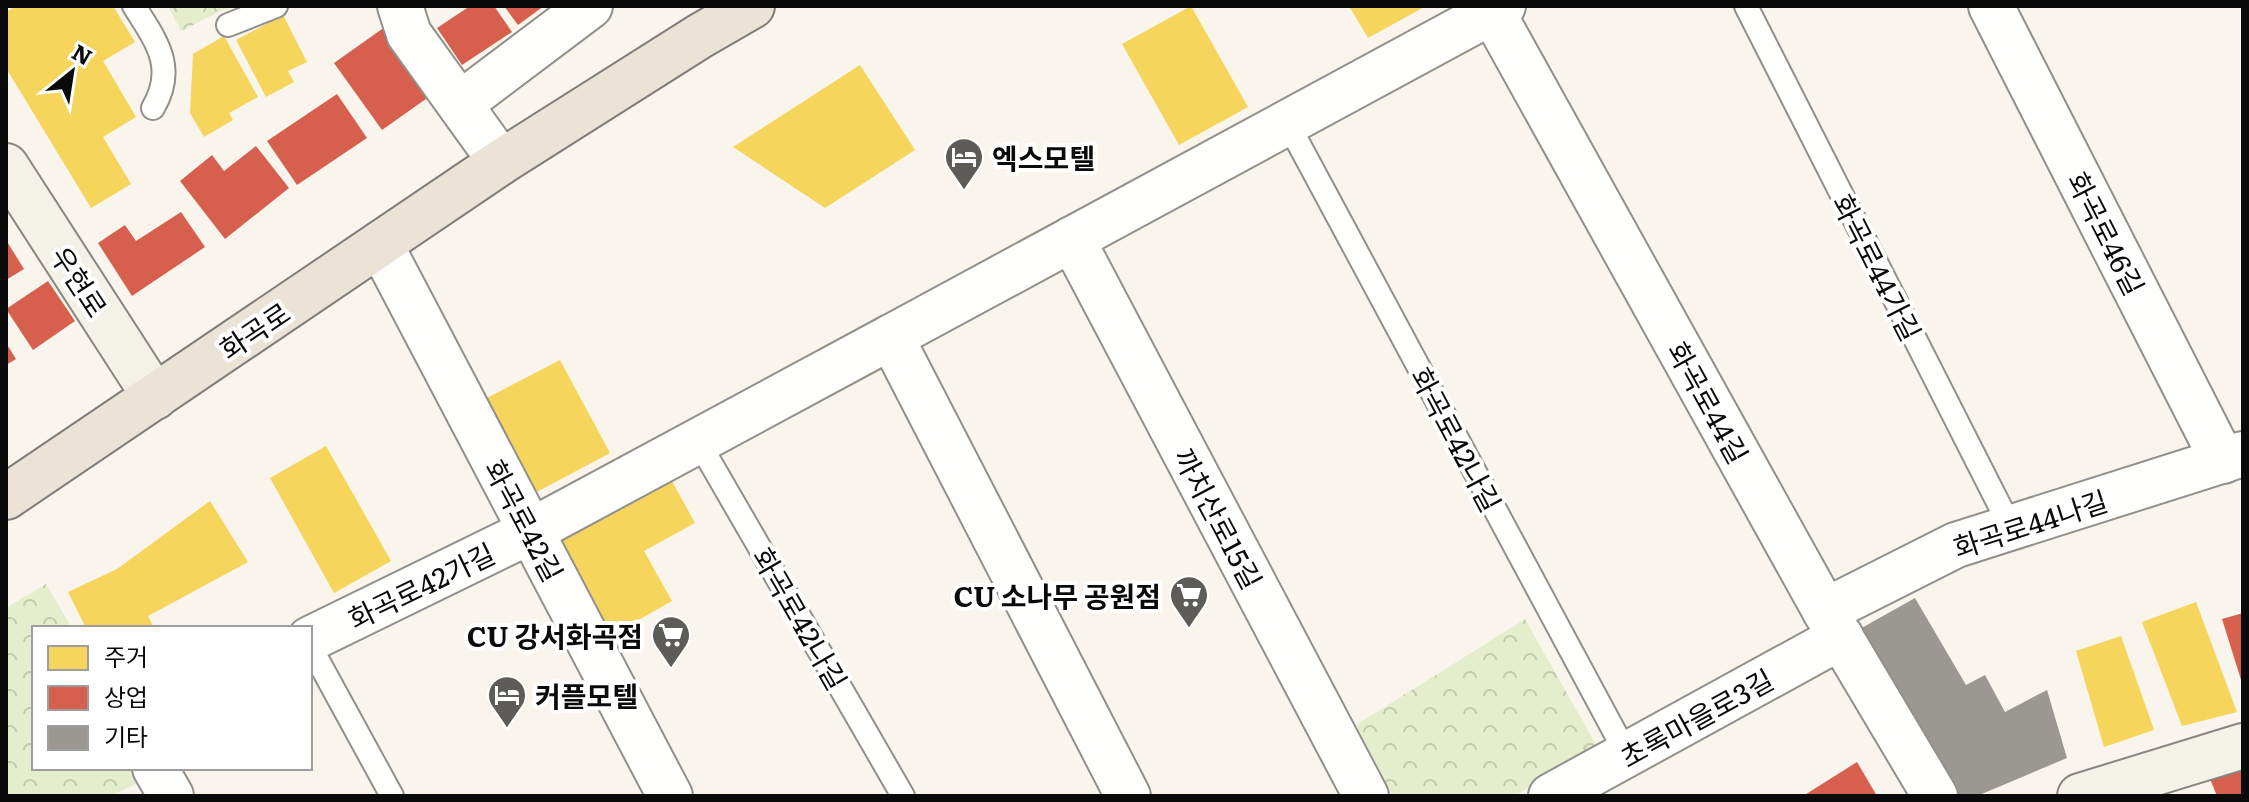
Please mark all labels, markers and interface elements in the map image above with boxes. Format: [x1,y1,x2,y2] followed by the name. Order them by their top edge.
[32,32,112,112] north arrow
[67,34,99,72] text: N
[943,136,985,191] hotel icon: 엑스모텔
[992,136,1095,178] place label: 엑스모텔
[2058,164,2156,302] street label: 화곡로46길
[1823,186,1933,348] street label: 화곡로44가길
[41,237,119,325] street label: 우현로
[210,291,298,369] street label: 화곡로
[1658,333,1760,471] street label: 화곡로44길
[1401,359,1513,519] street label: 화곡로42나길
[1164,440,1274,596] street label: 까치산로15길
[475,452,575,588] street label: 화곡로42길
[1948,478,2112,568] street label: 화곡로44나길
[341,531,501,639] street label: 화곡로42가길
[743,539,859,697] street label: 화곡로42나길
[953,574,1161,616] place label: CU 소나무 공원점
[1168,574,1210,629] supermarket icon: CU 소나무 공원점
[467,614,643,656] place label: CU 강서화곡점
[650,614,692,669] supermarket icon: CU 강서화곡점
[32,626,312,770] legend
[104,638,148,673] text: 주거
[1612,657,1780,777] street label: 초록마을로3길
[486,674,528,729] hotel icon: 커플모텔
[535,674,638,716] place label: 커플모텔
[104,678,148,713] text: 상업
[104,718,148,753] text: 기타

